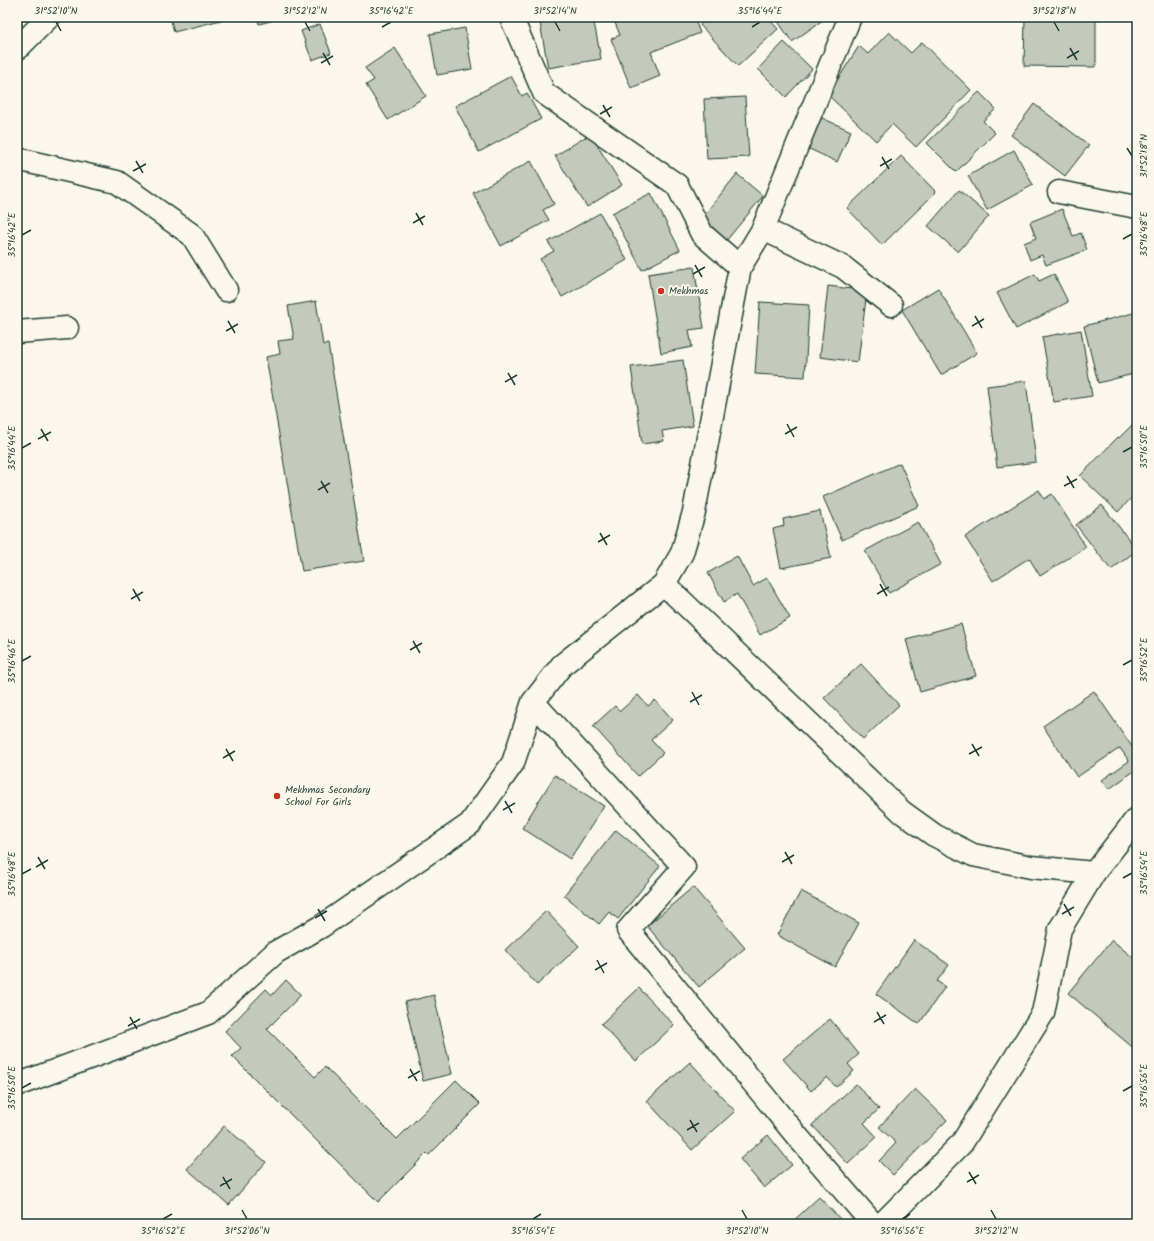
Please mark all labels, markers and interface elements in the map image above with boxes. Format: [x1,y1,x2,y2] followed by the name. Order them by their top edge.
[34,3,78,19] text: 31°52'10"N
[283,3,327,19] text: 31°52'12"N
[368,3,415,19] text: 35°16'42"E
[533,3,577,19] text: 31°52'14"N
[738,3,784,19] text: 35°16'44"E
[1032,3,1076,19] text: 31°52'18"N
[1136,134,1152,178] text: 31°52'18"N
[1136,210,1152,257] text: 35°16'48"E
[4,211,20,258] text: 35°16'42"E
[669,283,709,299] place label: Mekhmas
[656,286,666,296] marker: Mekhmas
[4,424,20,470] text: 35°16'44"E
[1136,424,1152,469] text: 35°16'50"E
[1136,636,1152,682] text: 35°16'52"E
[4,637,20,683] text: 35°16'46"E
[285,782,370,810] place label: Mekhmas Secondary School For Girls
[272,791,282,801] marker: Mekhmas Secondary School For Girls
[4,850,20,897] text: 35°16'48"E
[1136,850,1152,895] text: 35°16'54"E
[1136,1062,1152,1108] text: 35°16'56"E
[4,1065,20,1110] text: 35°16'50"E
[141,1223,187,1239] text: 35°16'52"E
[224,1223,270,1239] text: 31°52'06"N
[511,1223,556,1239] text: 35°16'54"E
[725,1223,769,1239] text: 31°52'10"N
[880,1223,926,1239] text: 35°16'56"E
[974,1223,1018,1239] text: 31°52'12"N

